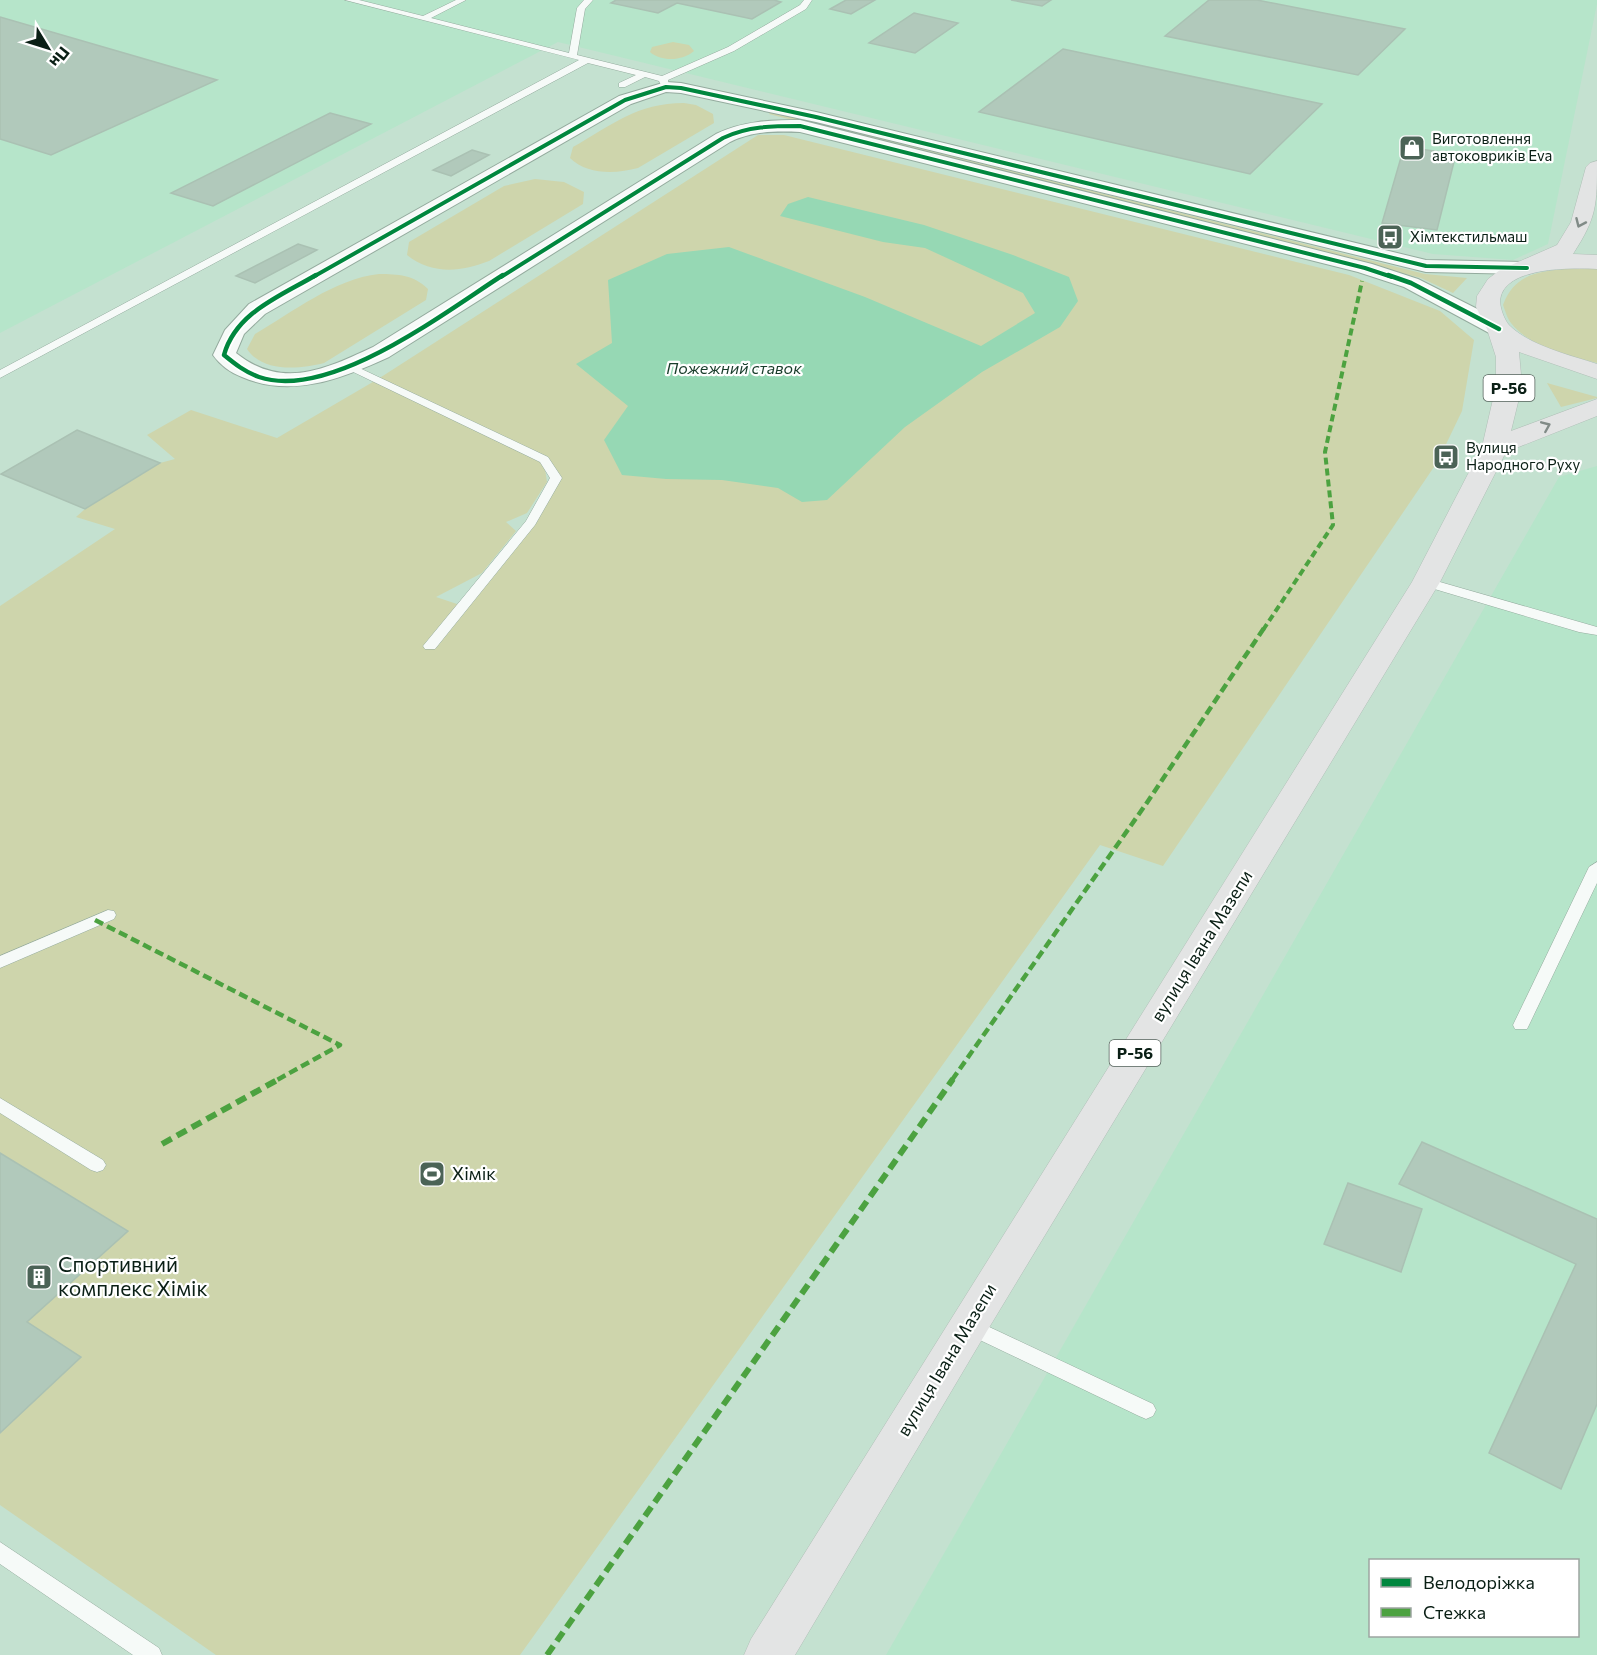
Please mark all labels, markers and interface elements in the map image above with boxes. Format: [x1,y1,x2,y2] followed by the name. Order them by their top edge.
[18,18,78,78] north arrow
[46,43,74,72] text: Пн
[1432,129,1552,164] place label: Виготовлення автоковриків Eva
[1397,133,1427,163] shop icon: Виготовлення автоковриків Eva
[1575,217,1587,228] one-way arrow
[1375,222,1405,252] bus stop icon: Хімтекстильмаш
[1410,227,1528,245] place label: Хімтекстильмаш
[666,358,802,377] water label: Пожежний ставок
[1484,375,1534,401] road number: Р-56
[1539,421,1550,433] one-way arrow
[1466,438,1580,473] place label: Вулиця Народного Руху
[1431,442,1461,472] bus stop icon: Вулиця Народного Руху
[1146,866,1257,1025] street label: вулиця Івана Мазепи
[1110,1040,1160,1066] road number: Р-56
[417,1159,447,1189] sports icon: Хімік
[452,1162,496,1184] place label: Хімік
[58,1251,208,1300] place label: Спортивний комплекс Хімік
[24,1262,54,1292] building icon: Спортивний комплекс Хімік
[892,1279,1000,1440] street label: вулиця Івана Мазепи
[1369,1559,1579,1637] legend
[1423,1571,1535,1593] text: Велодоріжка
[1423,1601,1486,1623] text: Стежка

